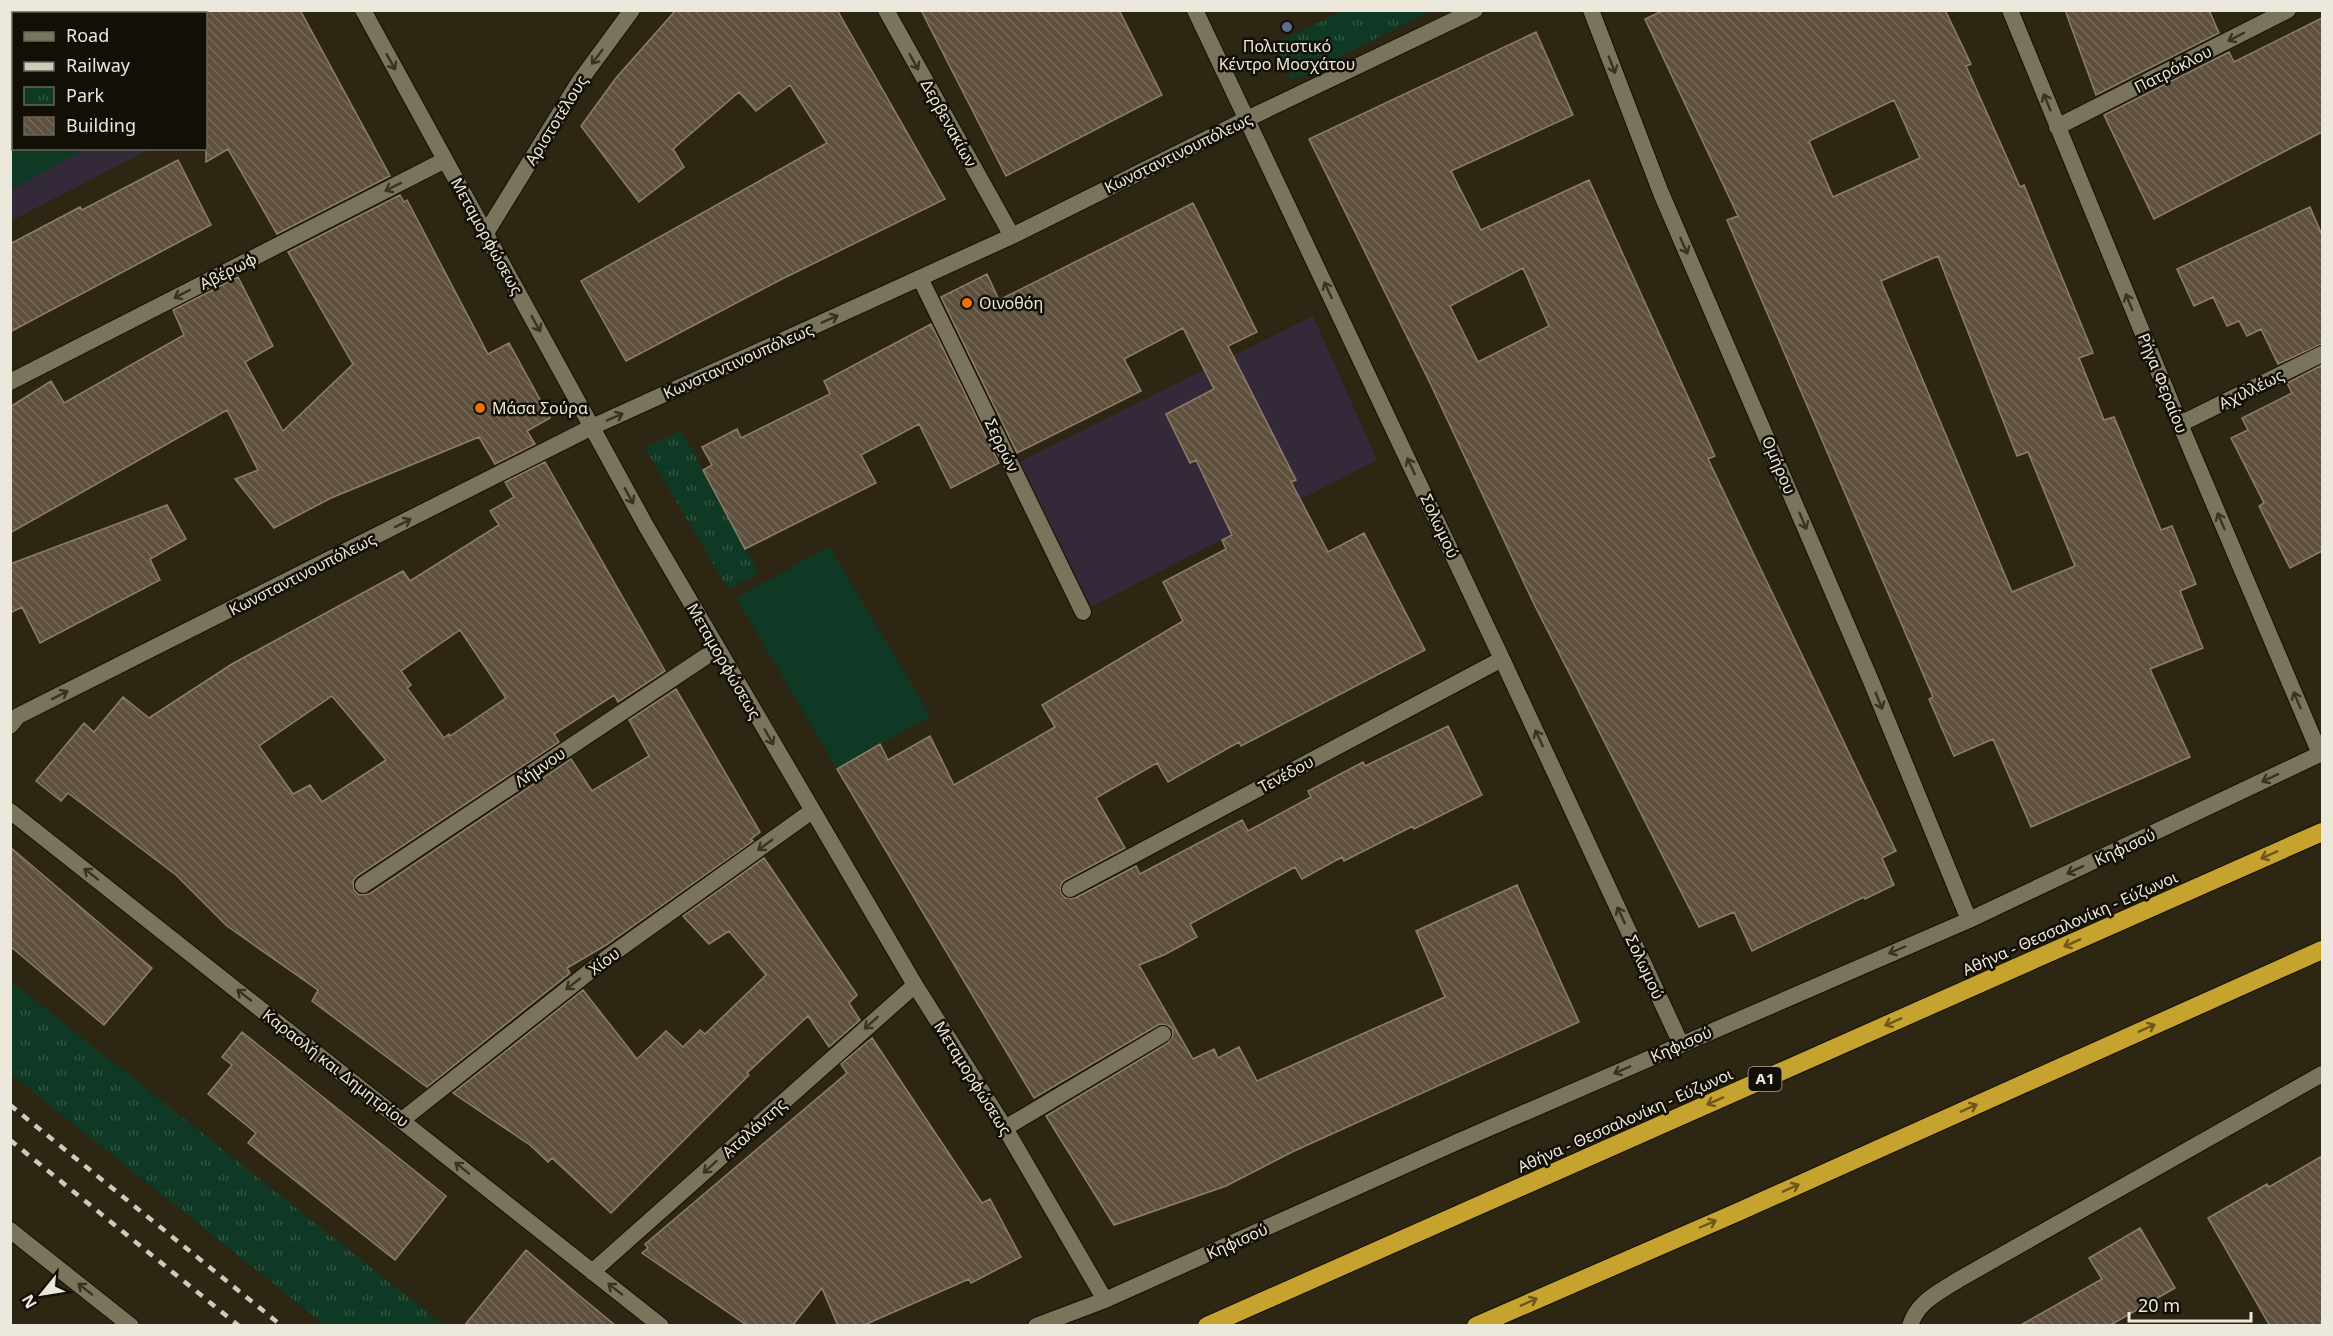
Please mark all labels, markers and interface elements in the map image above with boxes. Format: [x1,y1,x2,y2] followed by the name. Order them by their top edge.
[12,12,207,150] legend
[1280,20,1294,34] marker: Πολιτιστικό Κέντρο Μοσχάτου
[66,23,109,47] text: Road
[2227,32,2245,43] one-way arrow
[1219,35,1355,75] place label: Πολιτιστικό Κέντρο Μοσχάτου
[2130,40,2216,98] street label: Πατρόκλου
[591,49,604,65] one-way arrow
[909,52,920,70] one-way arrow
[66,53,131,77] text: Railway
[385,53,397,70] one-way arrow
[1607,55,1618,74] one-way arrow
[520,71,592,169] street label: Αριστοτέλους
[916,75,982,171] street label: Δερβενακίων
[66,83,104,107] text: Park
[2041,94,2052,112] one-way arrow
[1100,108,1256,198] street label: Κωνσταντινουπόλεως
[66,113,136,137] text: Building
[446,174,528,299] street label: Μεταμορφώσεως
[385,182,403,193] one-way arrow
[1679,237,1690,255] one-way arrow
[196,247,260,295] street label: Αβέρωφ
[1322,282,1334,300] one-way arrow
[173,289,191,301] one-way arrow
[979,292,1043,314] place label: Οινοθόη
[2123,293,2134,312] one-way arrow
[960,296,974,310] marker: Οινοθόη
[821,313,839,324] one-way arrow
[531,315,542,333] one-way arrow
[660,318,817,404] street label: Κωνσταντινουπόλεως
[2133,330,2193,436] street label: Ρήγα Φεραίου
[2215,364,2287,414] street label: Αχιλλέως
[492,397,588,419] place label: Μάσα Σούρα
[473,401,487,415] marker: Μάσα Σούρα
[605,411,623,422] one-way arrow
[980,415,1024,475] street label: Σερρών
[1757,433,1801,497] street label: Ομήρου
[1405,458,1417,476] one-way arrow
[624,486,635,504] one-way arrow
[1416,490,1464,562] street label: Σολωμού
[1798,512,1809,530] one-way arrow
[2215,512,2226,530] one-way arrow
[393,516,411,528] one-way arrow
[225,527,379,621] street label: Κωνσταντινουπόλεως
[682,599,766,723] street label: Μεταμορφώσεως
[50,689,68,701] one-way arrow
[1874,691,1885,710] one-way arrow
[2291,691,2302,710] one-way arrow
[763,728,775,745] one-way arrow
[1532,729,1544,747] one-way arrow
[510,742,570,792] street label: Λήμνου
[1255,750,1317,798] street label: Τενέδου
[2261,772,2279,784] one-way arrow
[2091,823,2159,871] street label: Κηφισού
[757,839,773,851] one-way arrow
[2260,851,2278,862] one-way arrow
[1959,865,2181,981] street label: Αθήνα - Θεσσαλονίκη - Εύζωνοι
[2066,865,2084,877] one-way arrow
[83,867,99,880] one-way arrow
[1614,906,1626,924] one-way arrow
[1621,931,1669,1003] street label: Σολωμού
[2063,938,2081,949] one-way arrow
[584,942,624,980] street label: Χίου
[1888,945,1906,957] one-way arrow
[566,978,582,991] one-way arrow
[236,988,252,1001] one-way arrow
[258,1004,414,1132] street label: Καραολή και Δημητρίου
[864,1016,880,1030] one-way arrow
[929,1017,1017,1139] street label: Μεταμορφώσεως
[1885,1017,1903,1029] one-way arrow
[1647,1021,1715,1067] street label: Κηφισού
[2137,1022,2155,1034] one-way arrow
[1514,1062,1736,1178] street label: Αθήνα - Θεσσαλονίκη - Εύζωνοι
[1613,1065,1631,1076] one-way arrow
[1748,1067,1782,1091] road number: Α1
[717,1093,791,1163] street label: Αταλάντης
[1707,1096,1725,1108] one-way arrow
[1959,1102,1977,1113] one-way arrow
[703,1160,718,1174] one-way arrow
[455,1162,471,1175] one-way arrow
[1782,1181,1800,1192] one-way arrow
[1203,1218,1271,1264] street label: Κηφισού
[1699,1218,1717,1230] one-way arrow
[12,1264,72,1324] north arrow
[77,1283,93,1296] one-way arrow
[607,1283,623,1296] one-way arrow
[2129,1285,2250,1323] scale bar
[16,1290,42,1313] text: N
[2138,1293,2180,1317] text: 20 m
[1520,1296,1538,1307] one-way arrow

